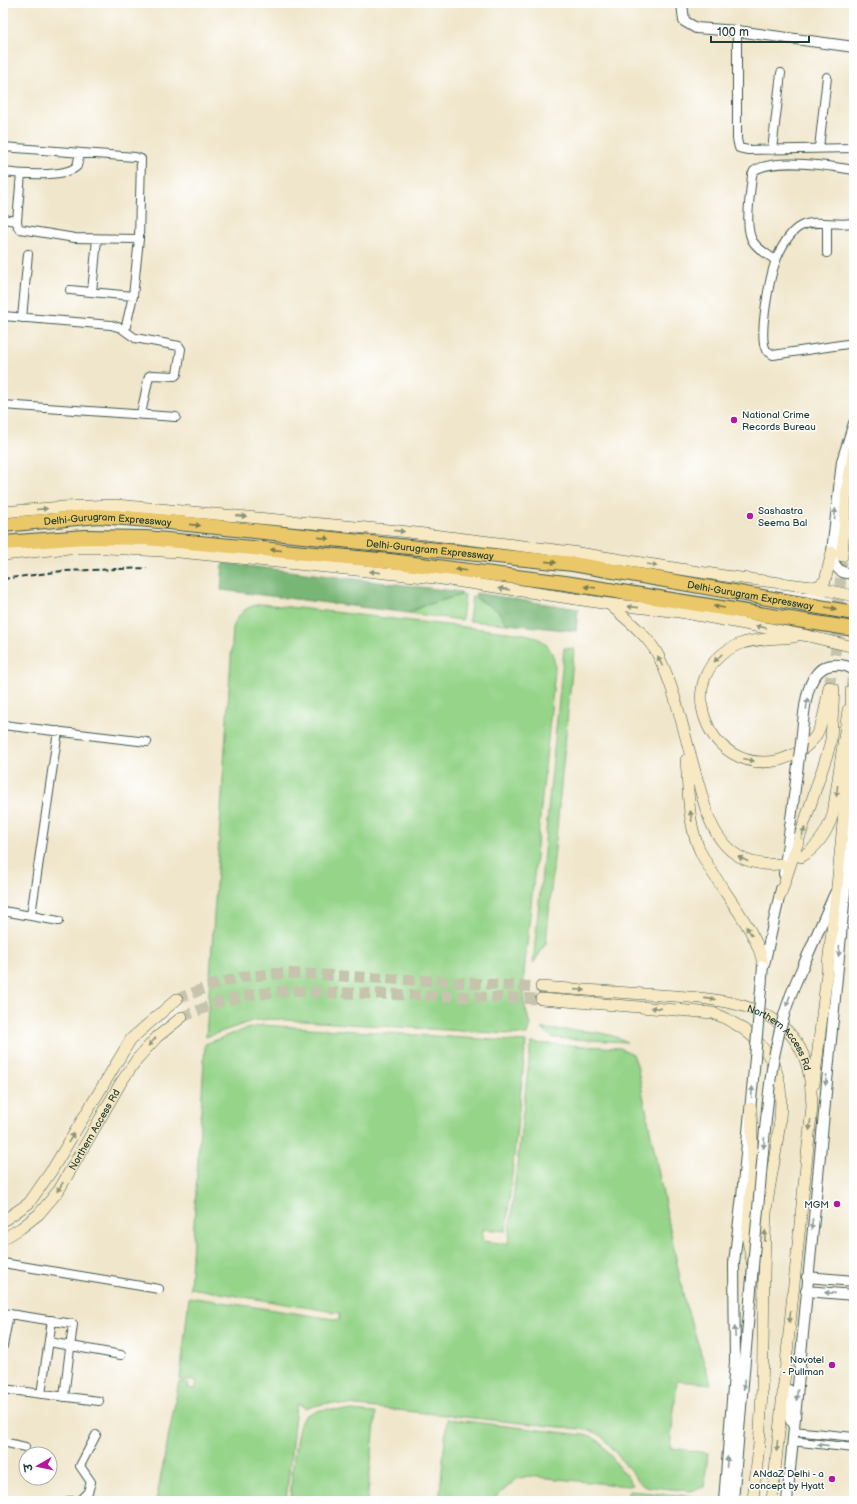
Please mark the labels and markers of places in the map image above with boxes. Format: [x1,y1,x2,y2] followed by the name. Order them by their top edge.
[742,409,816,433] place label: National Crime Records Bureau
[729,415,739,425] marker: National Crime Records Bureau
[758,505,807,529] place label: Sashastra Seema Bal
[745,511,755,521] marker: Sashastra Seema Bal
[804,1199,829,1211] place label: MGM
[832,1199,842,1209] marker: MGM
[782,1354,824,1378] place label: Novotel - Pullman
[827,1360,837,1370] marker: Novotel - Pullman
[749,1468,824,1492] place label: ANdaZ Delhi - a concept by Hyatt
[827,1474,837,1484] marker: ANdaZ Delhi - a concept by Hyatt

